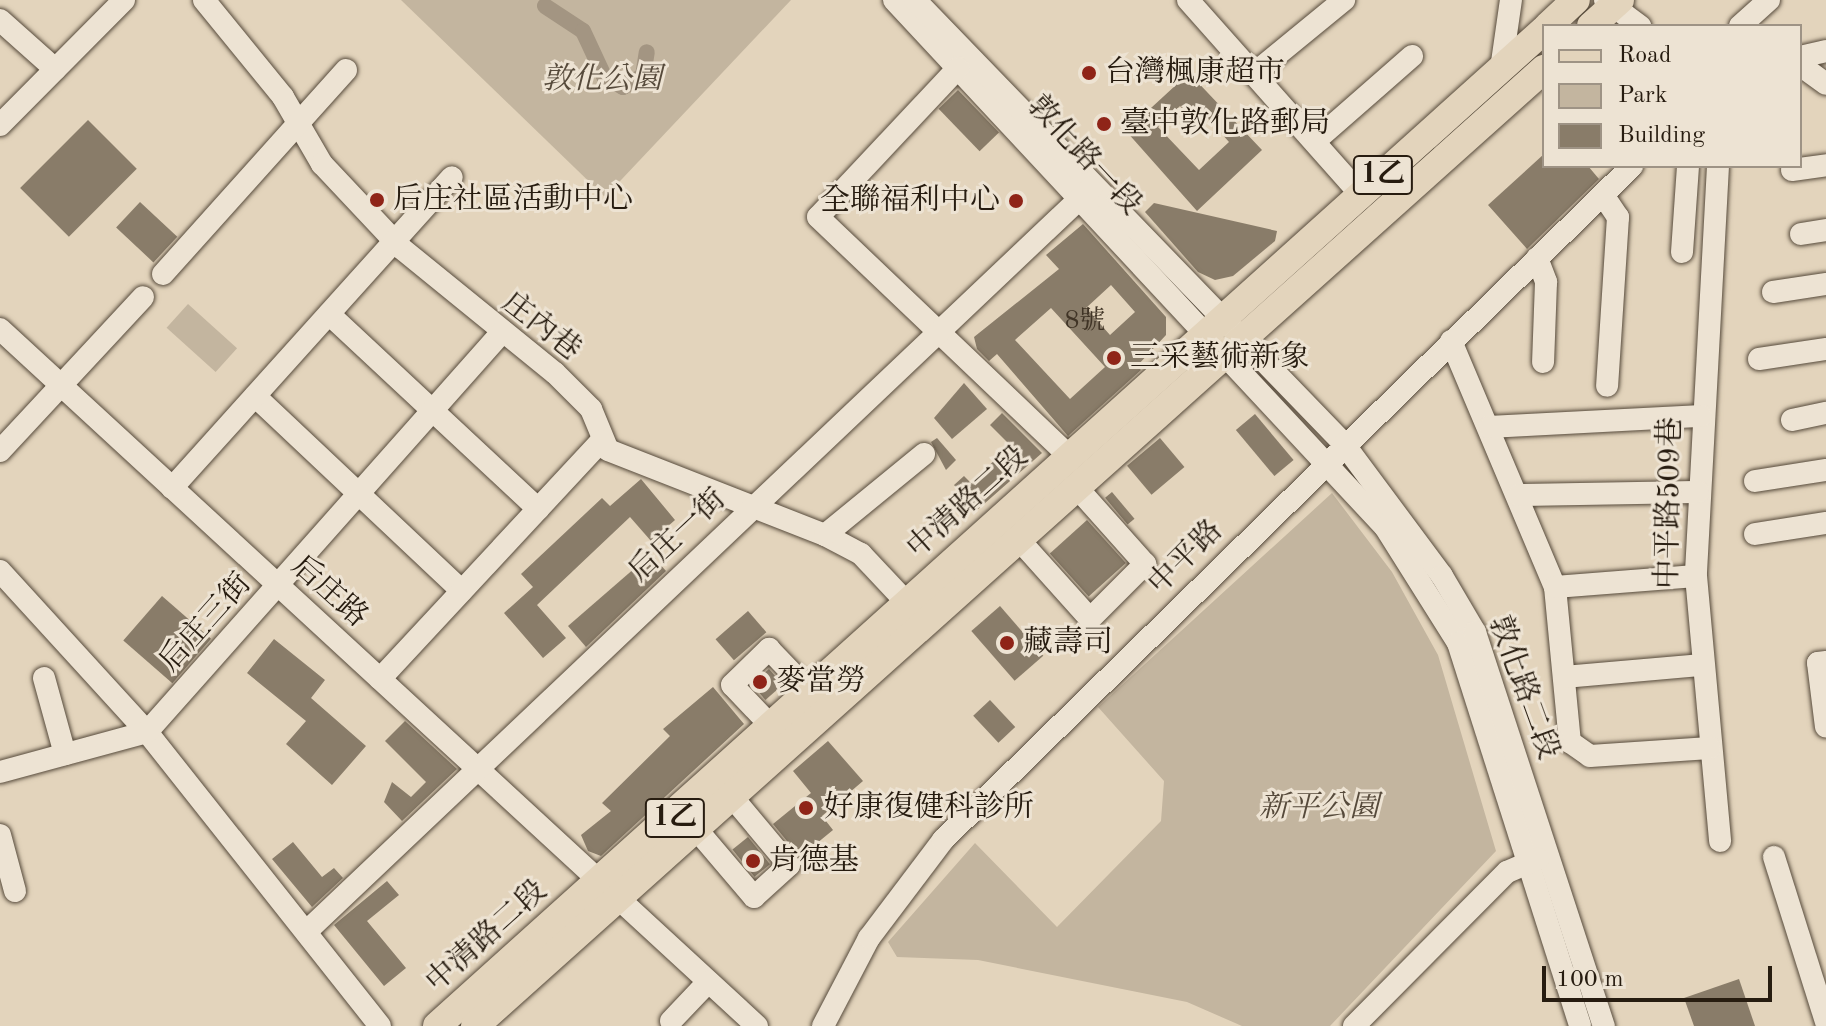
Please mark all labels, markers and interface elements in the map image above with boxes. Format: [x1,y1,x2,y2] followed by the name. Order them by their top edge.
[1542,24,1802,168] legend
[1618,44,1671,68] text: Road
[1105,55,1285,91] place label: 台灣楓康超市
[542,62,662,98] park label: 敦化公園
[1080,64,1098,82] marker: 台灣楓康超市
[1618,84,1667,108] text: Park
[1020,89,1148,223] street label: 敦化路一段
[1120,106,1330,142] place label: 臺中敦化路郵局
[1095,115,1113,133] marker: 臺中敦化路郵局
[1618,124,1705,148] text: Building
[1351,151,1415,199] road number: 1乙
[393,182,633,218] place label: 后庄社區活動中心
[820,183,1000,219] place label: 全聯福利中心
[368,191,386,209] marker: 后庄社區活動中心
[1007,192,1025,210] marker: 全聯福利中心
[494,285,588,369] street label: 庄內巷
[1064,306,1106,338] house number: 8號
[1130,340,1310,376] place label: 三采藝術新象
[1105,349,1123,367] marker: 三采藝術新象
[1651,417,1689,589] street label: 中平路509巷
[900,439,1036,567] street label: 中清路二段
[622,482,734,590] street label: 后庄一街
[1141,513,1231,603] street label: 中平路
[284,549,374,635] street label: 后庄路
[152,566,260,680] street label: 后庄三街
[1480,611,1566,765] street label: 敦化路二段
[1023,625,1113,661] place label: 藏壽司
[998,634,1016,652] marker: 藏壽司
[776,664,866,700] place label: 麥當勞
[751,673,769,691] marker: 麥當勞
[824,790,1034,826] place label: 好康復健科診所
[1259,790,1379,826] park label: 新平公園
[643,794,707,842] road number: 1乙
[795,797,817,819] marker: 好康復健科診所
[769,843,859,879] place label: 肯德基
[744,852,762,870] marker: 肯德基
[419,873,555,1001] street label: 中清路二段
[1546,950,1776,1000] scale bar
[1556,968,1624,992] text: 100 m

